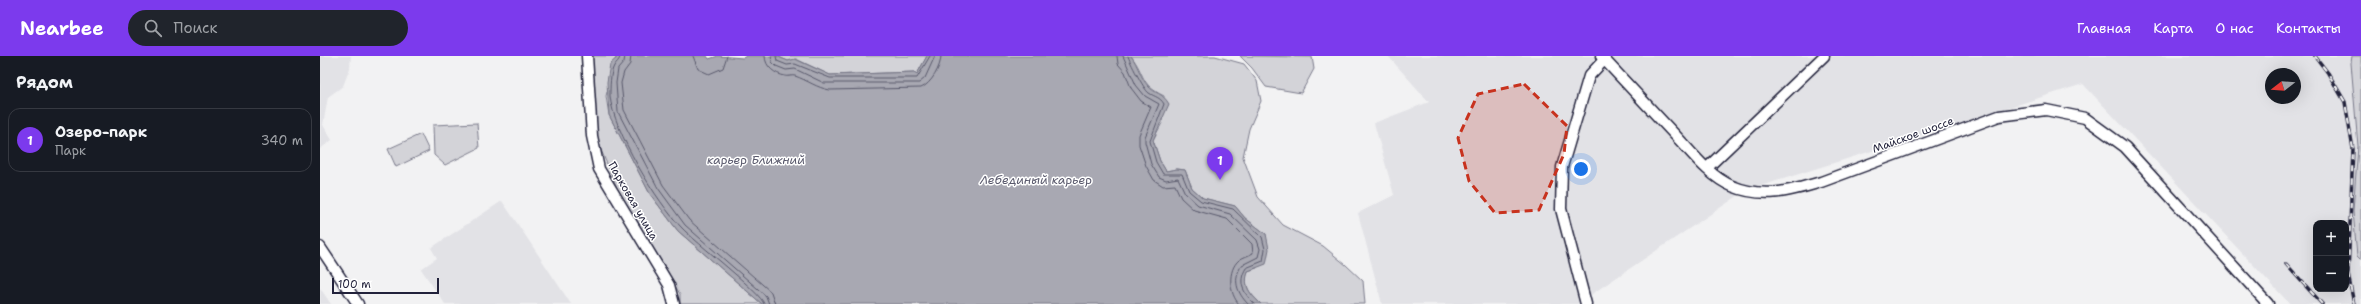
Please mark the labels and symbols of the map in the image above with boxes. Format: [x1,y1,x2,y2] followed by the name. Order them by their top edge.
[2265,68,2301,104] north arrow
[1870,113,1956,157] street label: Майское шоссе
[1207,147,1233,180] pin: 1
[707,152,805,168] water label: карьер Ближний
[604,159,662,243] street label: Парковая улица
[1571,159,1591,179] your location
[979,172,1092,188] water label: Лебединый карьер
[332,276,439,295] scale bar

